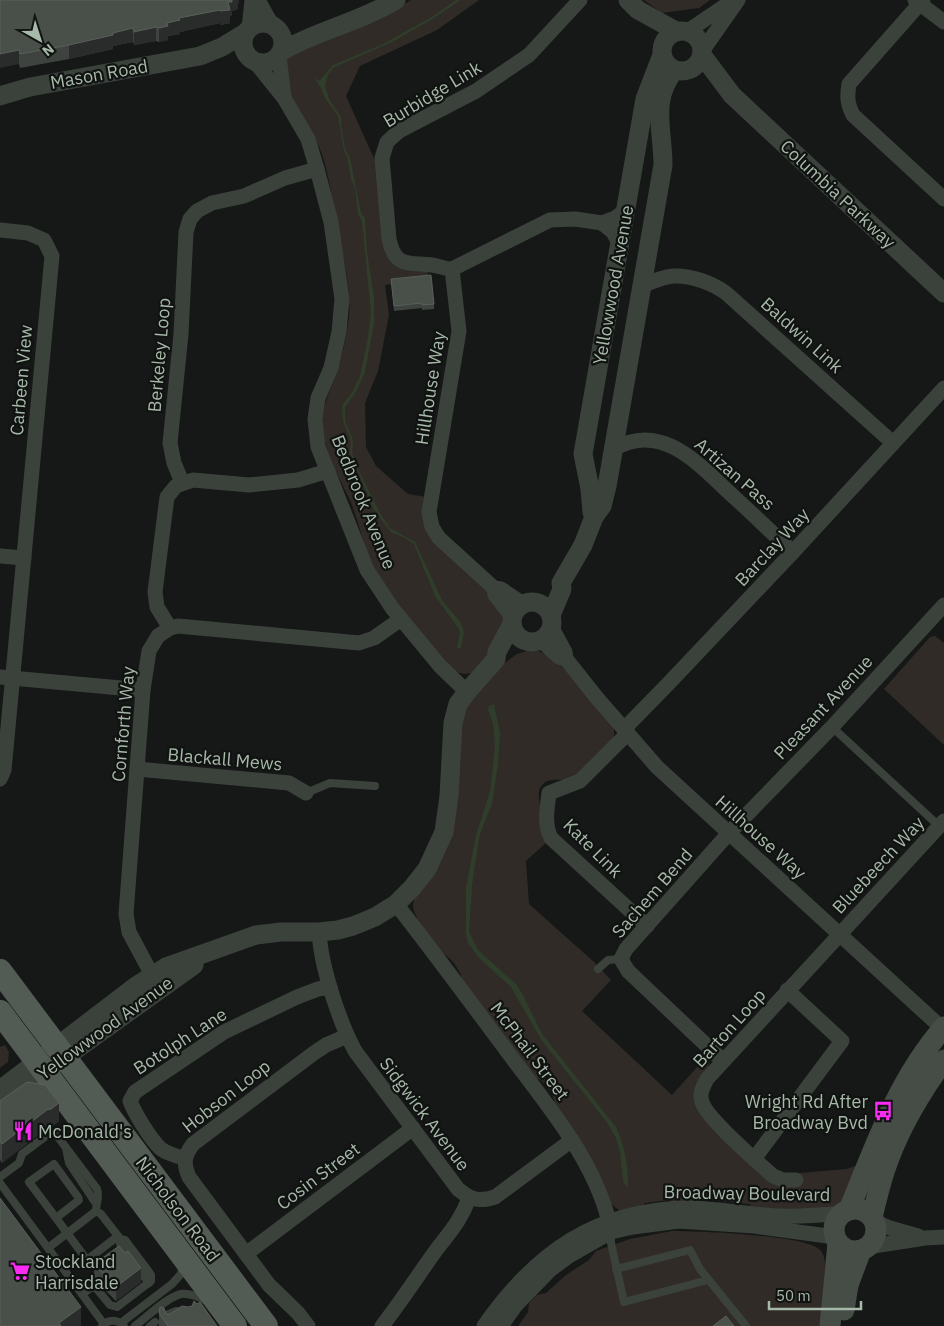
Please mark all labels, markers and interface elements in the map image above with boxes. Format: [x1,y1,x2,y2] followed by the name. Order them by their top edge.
[15,15,65,65] north arrow
[39,40,58,60] text: N
[48,54,150,94] street label: Mason Road
[379,55,486,132] street label: Burbidge Link
[775,135,901,253] street label: Columbia Parkway
[588,203,638,367] street label: Yellowwood Avenue
[756,292,848,378] street label: Baldwin Link
[143,297,175,413] street label: Berkeley Loop
[5,323,37,436] street label: Carbeen View
[410,330,450,446] street label: Hillhouse Way
[327,431,401,573] street label: Bedbrook Avenue
[690,433,780,515] street label: Artizan Pass
[730,503,814,591] street label: Barclay Way
[769,650,877,764] street label: Pleasant Avenue
[106,665,140,783] street label: Cornforth Way
[167,743,283,775] street label: Blackall Mews
[711,790,811,884] street label: Hillhouse Way
[827,811,929,919] street label: Bluebeech Way
[559,814,628,883] street label: Kate Link
[607,843,697,943] street label: Sachem Bend
[33,971,177,1085] street label: Yellowwood Avenue
[688,984,770,1072] street label: Barton Loop
[485,997,575,1105] street label: McPhail Street
[129,1002,231,1080] street label: Botolph Lane
[375,1053,475,1175] street label: Sidgwick Avenue
[177,1054,275,1138] street label: Hobson Loop
[745,1090,868,1134] place label: Wright Rd After Broadway Bvd
[872,1100,894,1122] bus stop icon: Wright Rd After Broadway Bvd
[12,1120,34,1142] restaurant icon: McDonald's
[38,1120,132,1143] place label: McDonald's
[272,1137,364,1215] street label: Cosin Street
[131,1152,225,1266] street label: Nicholson Road
[663,1180,831,1206] street label: Broadway Boulevard
[35,1250,119,1294] place label: Stockland Harrisdale
[9,1260,31,1282] supermarket icon: Stockland Harrisdale
[769,1278,862,1310] scale bar
[776,1286,811,1305] text: 50 m

